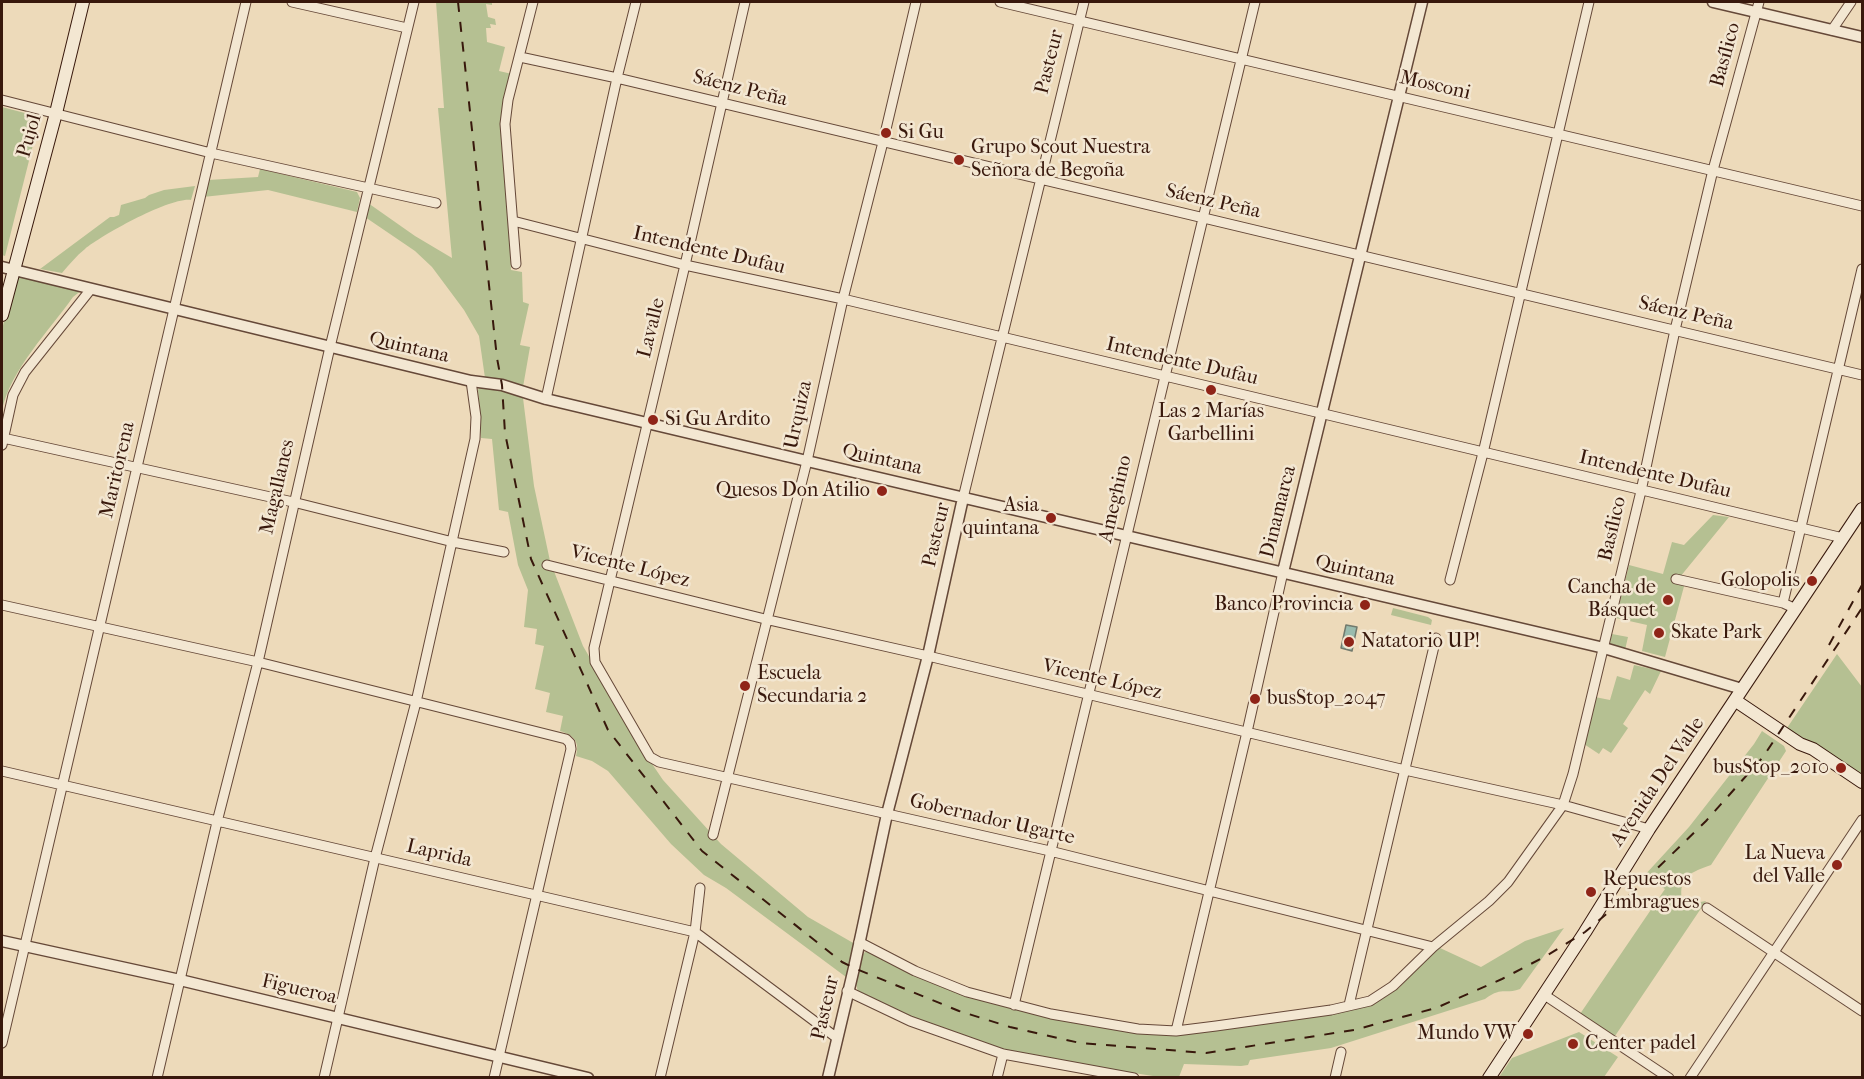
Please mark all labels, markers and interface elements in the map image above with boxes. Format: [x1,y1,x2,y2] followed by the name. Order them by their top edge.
[1706,20,1746,90] street label: Basílico
[1030,27,1070,97] street label: Pasteur
[690,66,790,112] street label: Sáenz Peña
[1397,66,1473,106] street label: Mosconi
[12,112,48,160] street label: Pujol
[898,121,944,145] place label: Si Gu
[879,126,893,140] marker: Si Gu
[971,136,1150,183] place label: Grupo Scout Nuestra Señora de Begoña
[952,153,966,167] marker: Grupo Scout Nuestra Señora de Begoña
[1163,179,1263,225] street label: Sáenz Peña
[631,222,787,280] street label: Intendente Dufau
[1636,291,1736,337] street label: Sáenz Peña
[633,296,671,360] street label: Lavalle
[367,327,451,369] street label: Quintana
[1104,333,1260,391] street label: Intendente Dufau
[780,378,818,452] street label: Urquiza
[1204,383,1218,397] marker: Las 2 Marías Garbellini
[1158,400,1264,447] place label: Las 2 Marías Garbellini
[665,408,770,432] place label: Si Gu Ardito
[646,413,660,427] marker: Si Gu Ardito
[95,420,141,520] street label: Maritorena
[255,437,301,537] street label: Magallanes
[840,439,924,481] street label: Quintana
[1577,446,1733,504] street label: Intendente Dufau
[1094,453,1138,545] street label: Ameghino
[1256,463,1302,561] street label: Dinamarca
[716,479,870,503] place label: Quesos Don Atilio
[875,484,889,498] marker: Quesos Don Atilio
[963,494,1039,541] place label: Asia quintana
[1594,494,1632,564] street label: Basílico
[918,500,956,570] street label: Pasteur
[1044,511,1058,525] marker: Asia quintana
[568,541,692,593] street label: Vicente López
[1313,550,1397,592] street label: Quintana
[1721,569,1800,593] place label: Golopolis
[1805,574,1819,588] marker: Golopolis
[1567,576,1656,623] place label: Cancha de Básquet
[1214,593,1353,617] place label: Banco Provincia
[1661,593,1675,607] marker: Cancha de Básquet
[1358,598,1372,612] marker: Banco Provincia
[1671,621,1762,645] place label: Skate Park
[1652,626,1666,640] marker: Skate Park
[1361,630,1480,654] place label: Natatorio UP!
[1342,635,1356,649] marker: Natatorio UP!
[1040,655,1164,705] street label: Vicente López
[757,662,867,709] place label: Escuela Secundaria 2
[738,679,752,693] marker: Escuela Secundaria 2
[1267,687,1386,711] place label: busStop_2047
[1248,692,1262,706] marker: busStop_2047
[1606,713,1710,851] street label: Avenida Del Valle
[1713,756,1829,780] place label: busStop_2010
[1834,761,1848,775] marker: busStop_2010
[907,789,1077,851] street label: Gobernador Ugarte
[404,835,474,873] street label: Laprida
[1745,842,1825,889] place label: La Nueva del Valle
[1830,858,1844,872] marker: La Nueva del Valle
[1603,868,1699,915] place label: Repuestos Embragues
[1584,885,1598,899] marker: Repuestos Embragues
[259,970,339,1010] street label: Figueroa
[807,973,845,1043] street label: Pasteur
[1417,1022,1516,1046] place label: Mundo VW
[1521,1027,1535,1041] marker: Mundo VW
[1585,1032,1696,1056] place label: Center padel
[1566,1037,1580,1051] marker: Center padel

